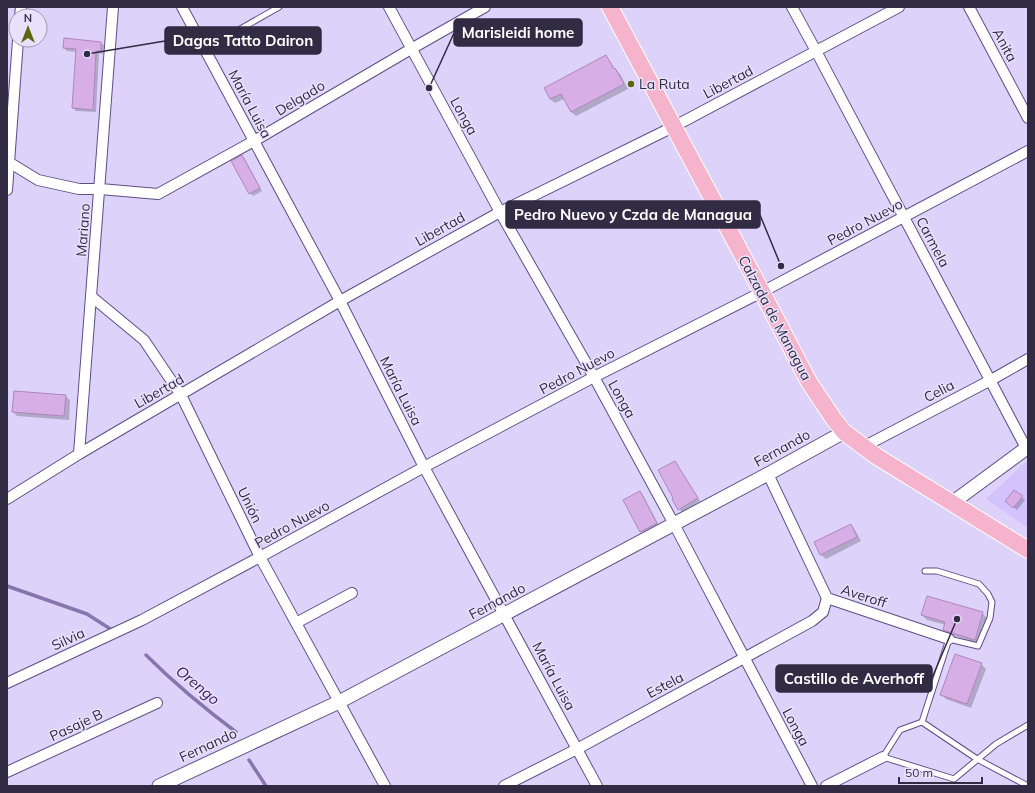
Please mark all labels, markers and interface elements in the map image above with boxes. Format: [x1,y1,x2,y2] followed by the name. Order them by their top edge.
[8,8,48,48] north arrow
[24,11,32,25] text: N
[454,19,582,46] callout: Marisleidi home
[462,23,574,42] text: Marisleidi home
[989,25,1021,65] street label: Anita
[165,27,321,54] callout: Dagas Tatto Dairon
[173,31,313,50] text: Dagas Tatto Dairon
[700,61,756,103] street label: Libertad
[224,67,276,141] street label: María Luisa
[639,75,690,93] place label: La Ruta
[272,76,328,120] street label: Delgado
[626,79,636,89] marker: La Ruta
[446,94,482,138] street label: Longa
[824,195,906,249] street label: Pedro Nuevo
[506,201,760,228] callout: Pedro Nuevo y Czda de Managua
[72,203,94,257] street label: Mariano
[514,205,752,224] text: Pedro Nuevo y Czda de Managua
[412,208,468,250] street label: Libertad
[912,214,954,270] street label: Carmela
[734,253,816,383] street label: Calzada de Managua
[536,344,618,398] street label: Pedro Nuevo
[376,353,426,429] street label: María Luisa
[131,370,187,412] street label: Libertad
[921,376,957,406] street label: Celia
[604,377,640,421] street label: Longa
[751,425,813,471] street label: Fernando
[234,484,266,526] street label: Unión
[251,496,333,552] street label: Pedro Nuevo
[466,579,528,623] street label: Fernando
[839,580,889,612] street label: Averoff
[49,624,87,654] street label: Silvia
[528,639,580,713] street label: María Luisa
[172,661,224,709] water label: Orengo
[776,665,932,692] callout: Castillo de Averhoff
[643,668,687,702] street label: Estela
[784,669,925,688] text: Castillo de Averhoff
[47,705,105,745] street label: Pasaje B
[779,705,813,749] street label: Longa
[176,724,240,766] street label: Fernando
[899,759,982,785] scale bar
[905,765,933,780] text: 50 m

